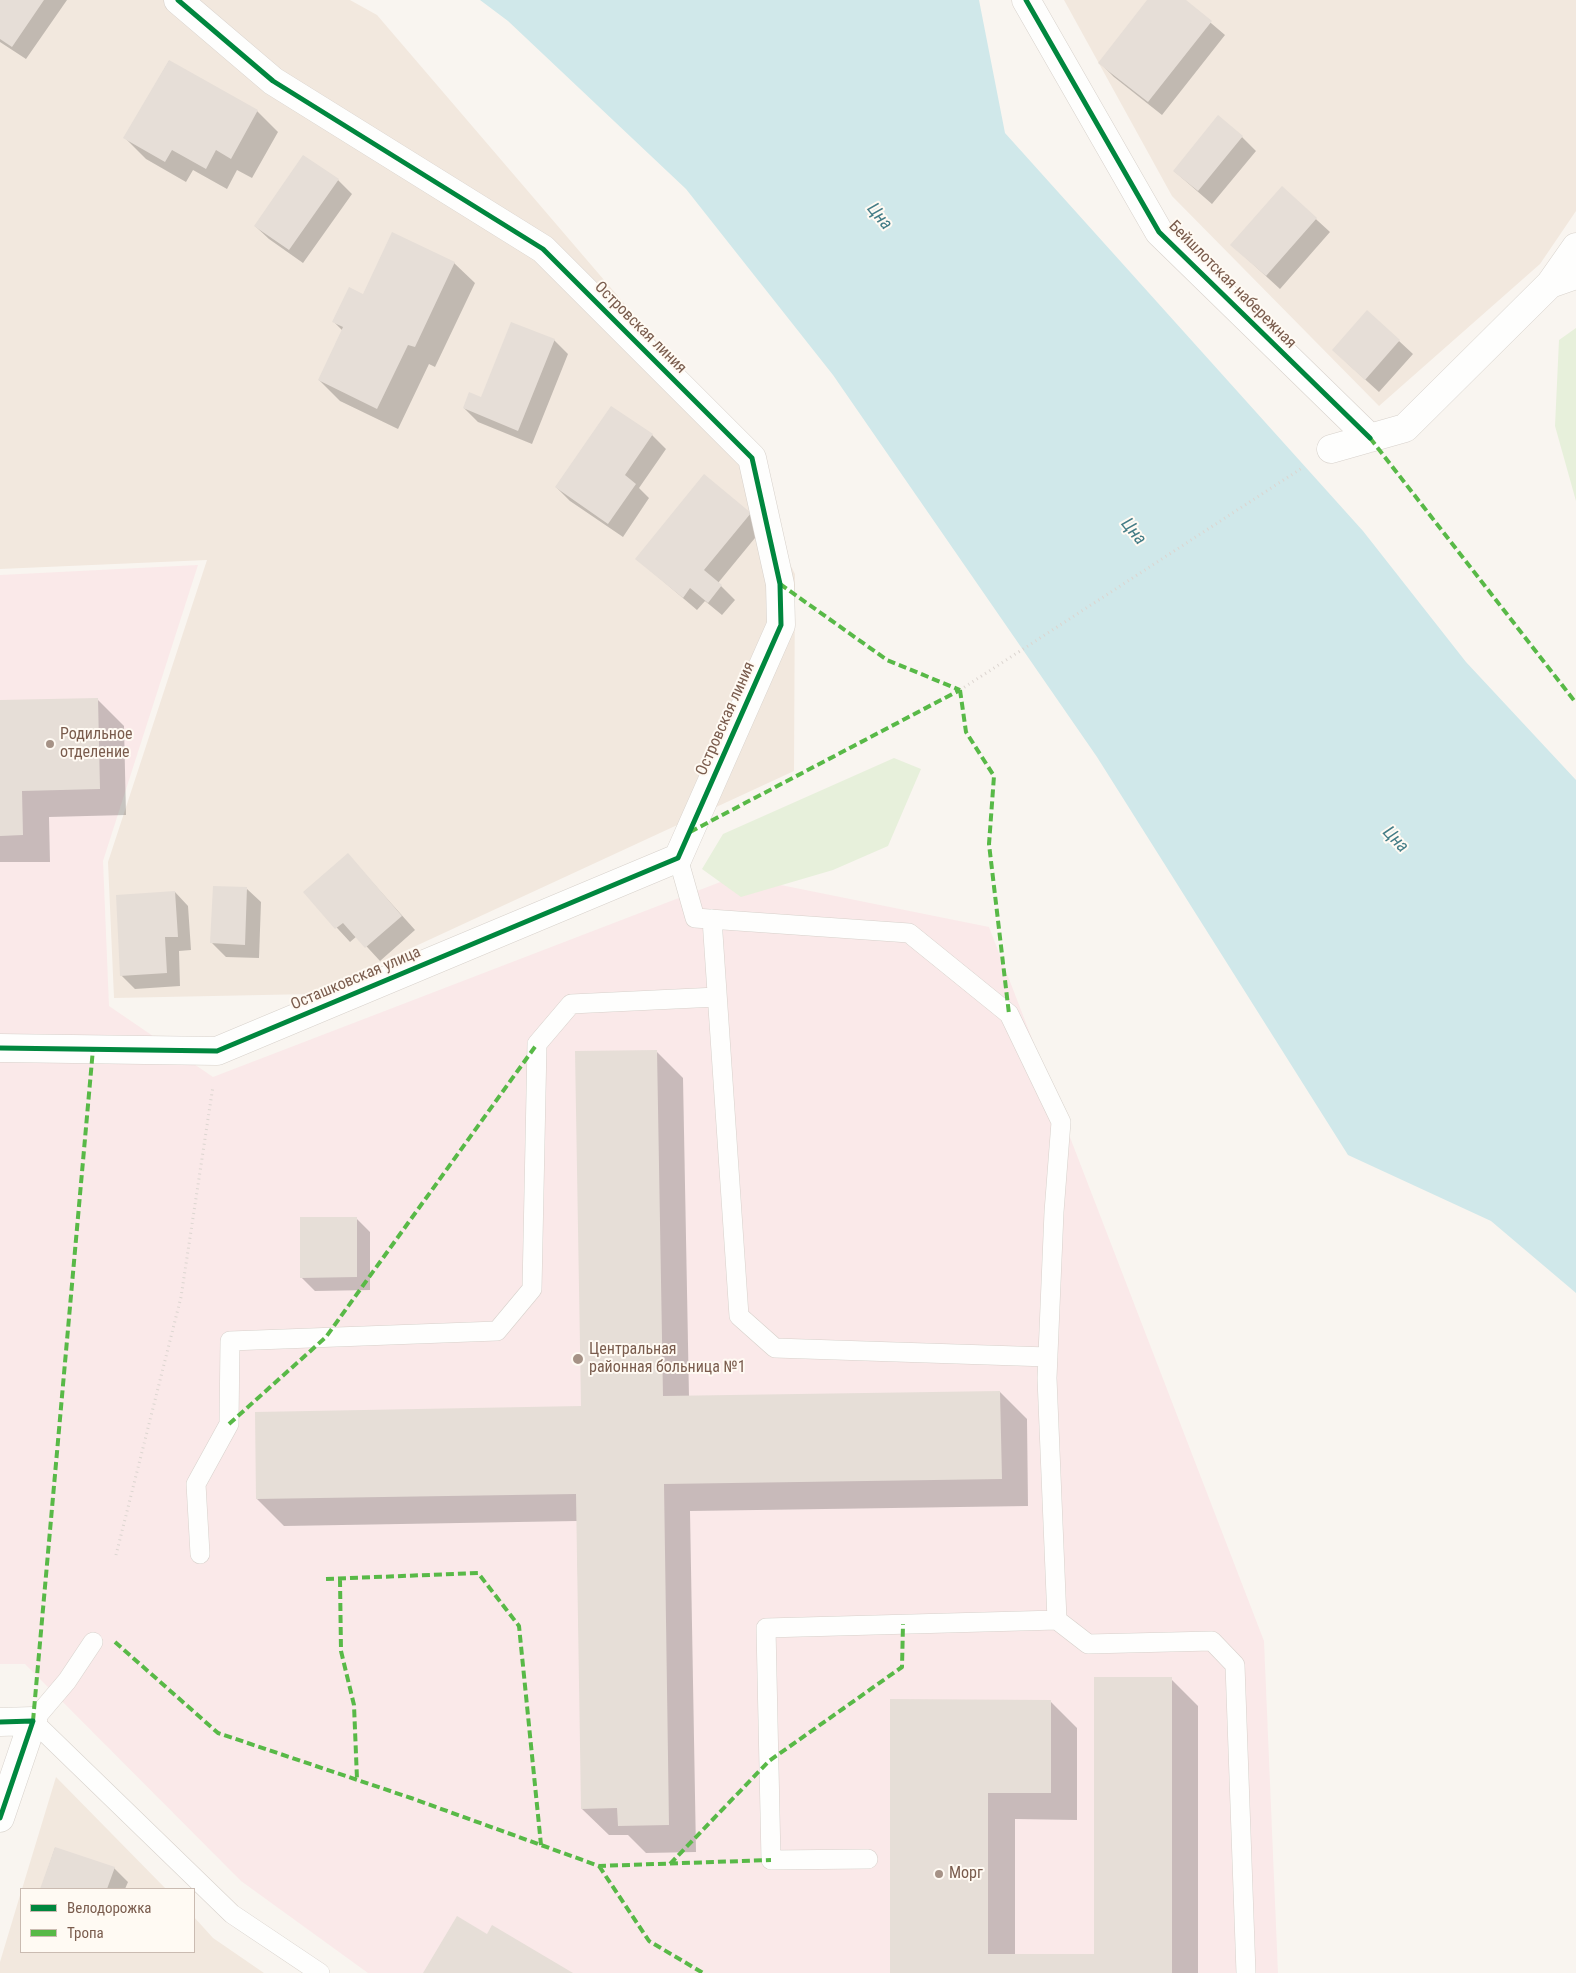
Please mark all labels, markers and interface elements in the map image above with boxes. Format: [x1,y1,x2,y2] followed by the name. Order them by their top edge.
[862,199,896,235] water label: Цна
[1164,217,1300,353] street label: Бейшлотская набережная
[590,278,690,378] street label: Островская линия
[1116,514,1150,550] water label: Цна
[692,659,760,779] street label: Островская линия
[60,725,132,763] place label: Родильное отделение
[44,738,56,750] marker: Родильное отделение
[1377,822,1413,858] water label: Цна
[288,943,424,1015] street label: Осташковская улица
[589,1340,746,1378] place label: Центральная районная больница №1
[571,1352,585,1366] marker: Центральная районная больница №1
[949,1864,983,1884] place label: Морг
[933,1868,945,1880] marker: Морг
[20,1888,195,1953] legend
[67,1899,152,1917] text: Велодорожка
[67,1924,104,1942] text: Тропа

